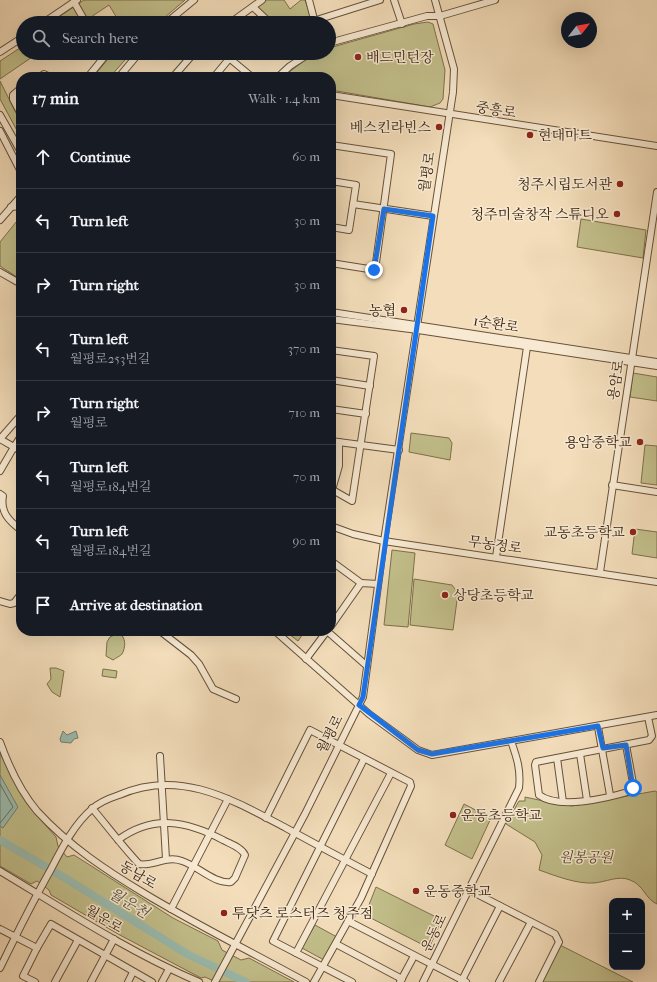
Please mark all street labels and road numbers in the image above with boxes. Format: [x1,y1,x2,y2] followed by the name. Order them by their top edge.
[475,98,518,122] street label: 중흥로
[415,150,439,193] street label: 월평로
[472,312,520,336] street label: 1순환로
[604,358,628,401] street label: 용암로
[467,533,523,557] street label: 무농정로
[313,712,347,756] street label: 월평로
[116,857,160,893] street label: 동남로
[82,901,126,937] street label: 월운로
[417,911,451,955] street label: 운동로

